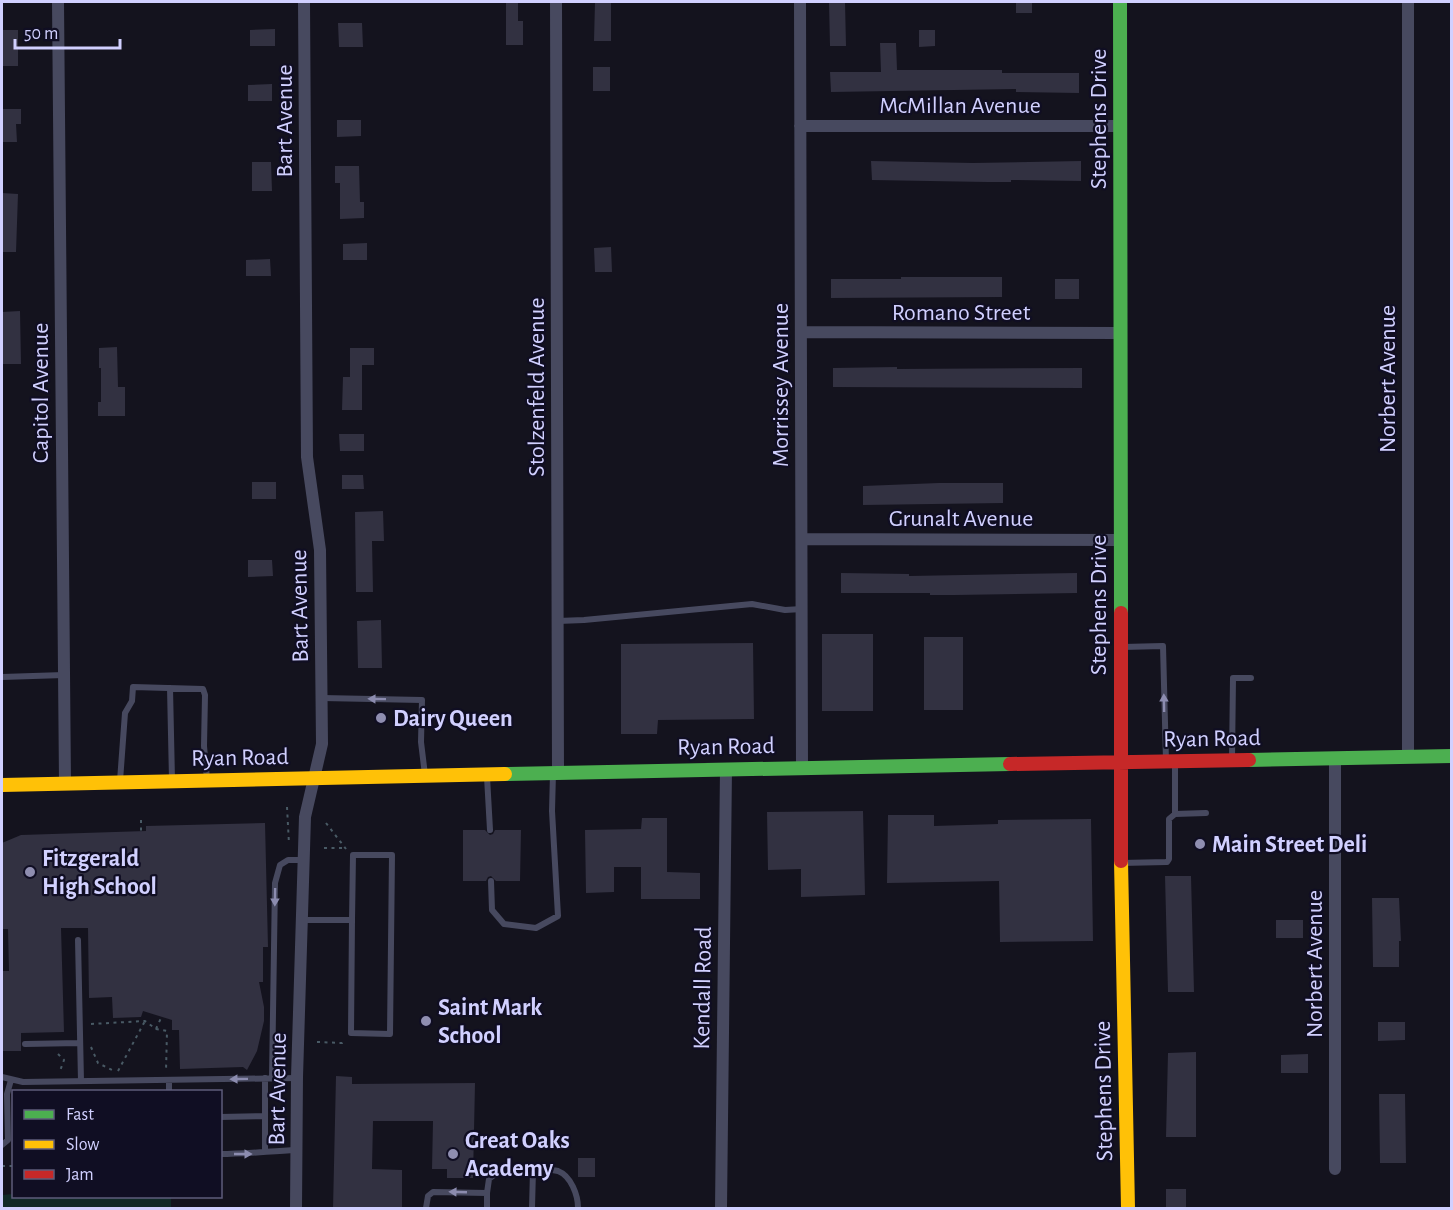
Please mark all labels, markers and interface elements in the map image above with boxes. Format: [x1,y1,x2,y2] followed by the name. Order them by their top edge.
[15,12,120,50] scale bar
[24,25,58,43] text: 50 m
[1087,49,1111,189] street label: Stephens Drive
[273,64,297,178] street label: Bart Avenue
[879,94,1041,118] street label: McMillan Avenue
[525,297,549,477] street label: Stolzenfeld Avenue
[892,301,1031,325] street label: Romano Street
[769,303,793,467] street label: Morrissey Avenue
[1376,305,1400,453] street label: Norbert Avenue
[29,323,53,463] street label: Capitol Avenue
[889,507,1033,531] street label: Grunalt Avenue
[1087,535,1111,675] street label: Stephens Drive
[287,549,313,663] street label: Bart Avenue
[1160,693,1169,712] one-way arrow
[367,694,386,704] one-way arrow
[393,707,513,731] place label: Dairy Queen
[374,711,388,725] marker: Dairy Queen
[1163,726,1261,752] street label: Ryan Road
[677,734,775,760] street label: Ryan Road
[191,745,289,771] street label: Ryan Road
[1212,833,1367,857] place label: Main Street Deli
[1193,837,1207,851] marker: Main Street Deli
[42,847,157,899] place label: Fitzgerald High School
[23,865,37,879] marker: Fitzgerald High School
[270,888,280,907] one-way arrow
[1303,890,1327,1038] street label: Norbert Avenue
[690,926,716,1050] street label: Kendall Road
[438,996,542,1048] place label: Saint Mark School
[419,1014,433,1028] marker: Saint Mark School
[1091,1020,1117,1161] street label: Stephens Drive
[265,1032,291,1146] street label: Bart Avenue
[229,1074,248,1084] one-way arrow
[12,1090,222,1198] legend
[66,1106,94,1124] text: Fast
[465,1129,570,1181] place label: Great Oaks Academy
[66,1136,99,1154] text: Slow
[446,1147,460,1161] marker: Great Oaks Academy
[234,1149,253,1159] one-way arrow
[66,1166,94,1184] text: Jam
[448,1188,467,1197] one-way arrow

